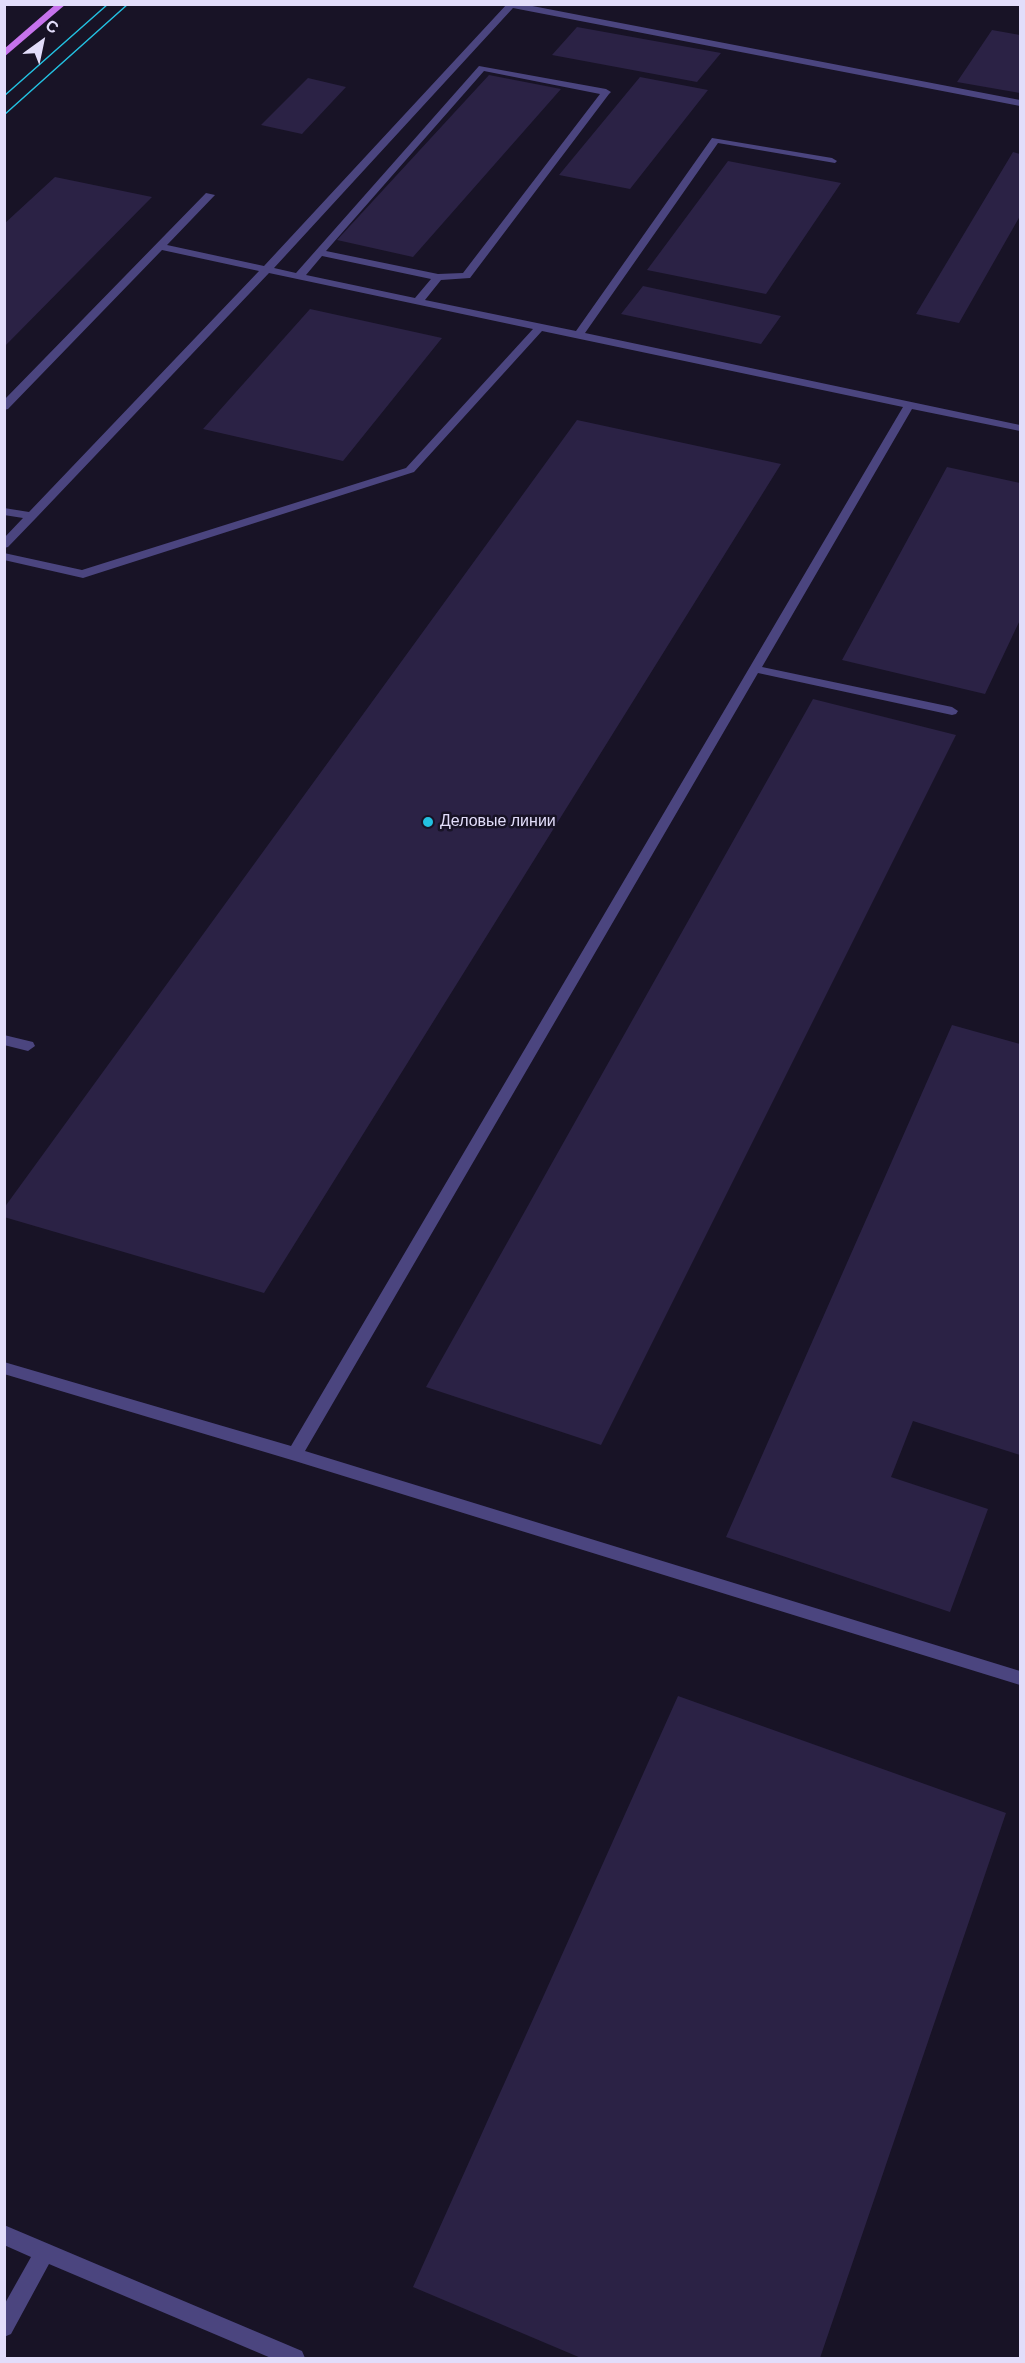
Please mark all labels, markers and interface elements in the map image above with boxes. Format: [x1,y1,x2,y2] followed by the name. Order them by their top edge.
[12,12,72,72] north arrow
[42,15,63,38] text: С
[440,812,556,832] place label: Деловые линии
[421,815,435,829] marker: Деловые линии

